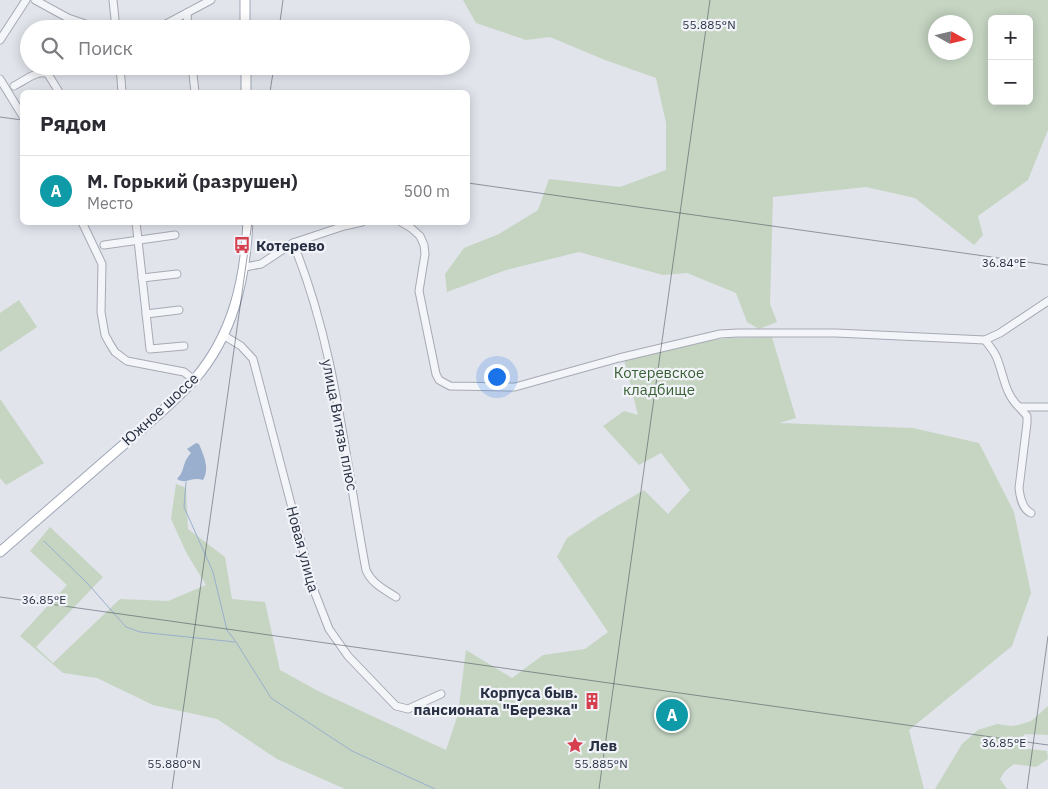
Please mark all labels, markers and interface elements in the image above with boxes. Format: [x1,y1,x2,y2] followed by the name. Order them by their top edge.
[928,15,973,60] north arrow
[988,15,1033,105] map controls
[988,15,1033,60] button: +
[682,17,736,32] text: 55.885°N
[20,20,470,75] search box
[38,34,66,62] icon: search
[78,36,133,60] text: Поиск
[988,60,1033,105] button: −
[40,109,107,137] text: Рядом
[87,169,298,193] text: М. Горький (разрушен)
[51,181,61,201] text: A
[403,181,450,201] text: 500 m
[87,193,133,213] text: Место
[232,235,252,255] bus stop icon: Котерево
[256,236,325,255] place label: Котерево
[982,255,1026,270] text: 36.84°E
[318,357,362,493] street label: улица Витязь плюс
[614,363,704,399] park label: Котеревское кладбище
[484,364,510,390] your location
[118,369,202,449] street label: Южное шоссе
[282,504,324,594] street label: Новая улица
[22,592,66,607] text: 36.85°E
[414,683,578,719] place label: Корпуса быв. пансионата "Березка"
[582,691,602,711] building icon: Корпуса быв. пансионата "Березка"
[656,696,688,734] pin: A
[565,735,585,755] place icon: Лев
[982,735,1026,750] text: 36.85°E
[589,736,618,755] place label: Лев
[147,756,201,771] text: 55.880°N
[574,756,628,771] text: 55.885°N

